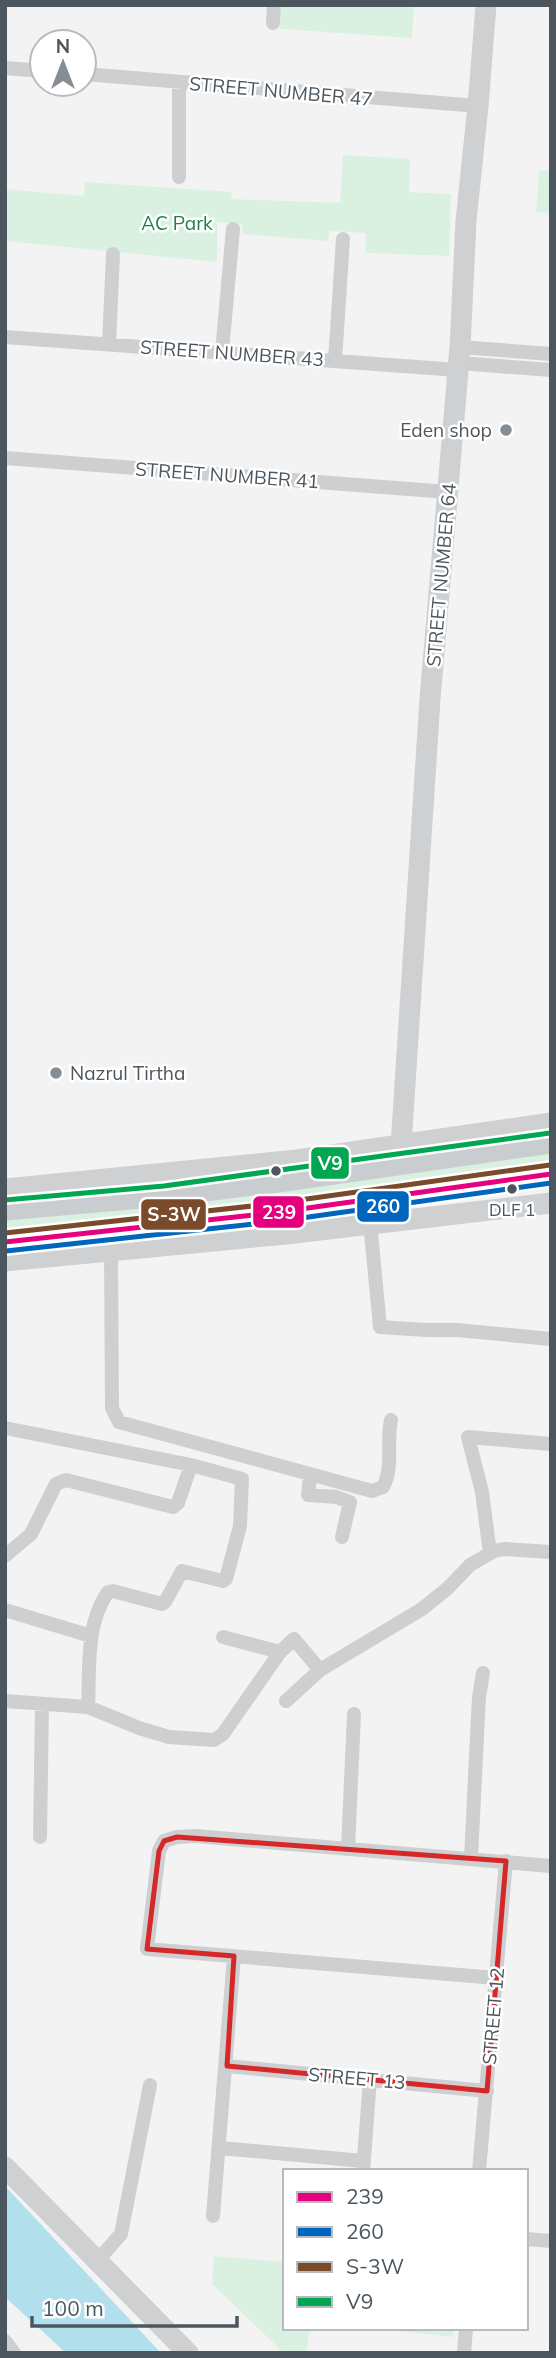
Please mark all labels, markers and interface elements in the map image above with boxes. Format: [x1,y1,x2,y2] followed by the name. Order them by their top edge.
[28,28,98,98] north arrow
[56,34,70,58] text: N
[188,71,374,111] street label: STREET NUMBER 47
[141,211,213,235] park label: AC Park
[139,335,325,371] street label: STREET NUMBER 43
[400,418,492,442] place label: Eden shop
[498,422,514,438] marker: Eden shop
[134,457,320,493] street label: STREET NUMBER 41
[421,482,461,668] street label: STREET NUMBER 64
[70,1061,185,1085] place label: Nazrul Tirtha
[48,1065,64,1081] marker: Nazrul Tirtha
[310,1146,350,1180] line badge: V9
[316,1151,343,1175] text: V9
[269,1164,283,1178] unlabelled marker
[505,1182,519,1196] marker: DLF 1
[356,1190,410,1223] line badge: 260
[366,1194,400,1218] text: 260
[252,1195,305,1229] line badge: 239
[140,1198,207,1231] line badge: S-3W
[489,1199,535,1220] place label: DLF 1
[262,1200,296,1224] text: 239
[147,1202,201,1226] text: S-3W
[477,1966,509,2066] street label: STREET 12
[307,2062,407,2094] street label: STREET 13
[283,2169,528,2330] legend
[346,2183,384,2209] text: 239
[346,2218,384,2244] text: 260
[346,2253,404,2279] text: S-3W
[32,2284,236,2328] scale bar
[346,2288,373,2314] text: V9
[42,2295,104,2321] text: 100 m

